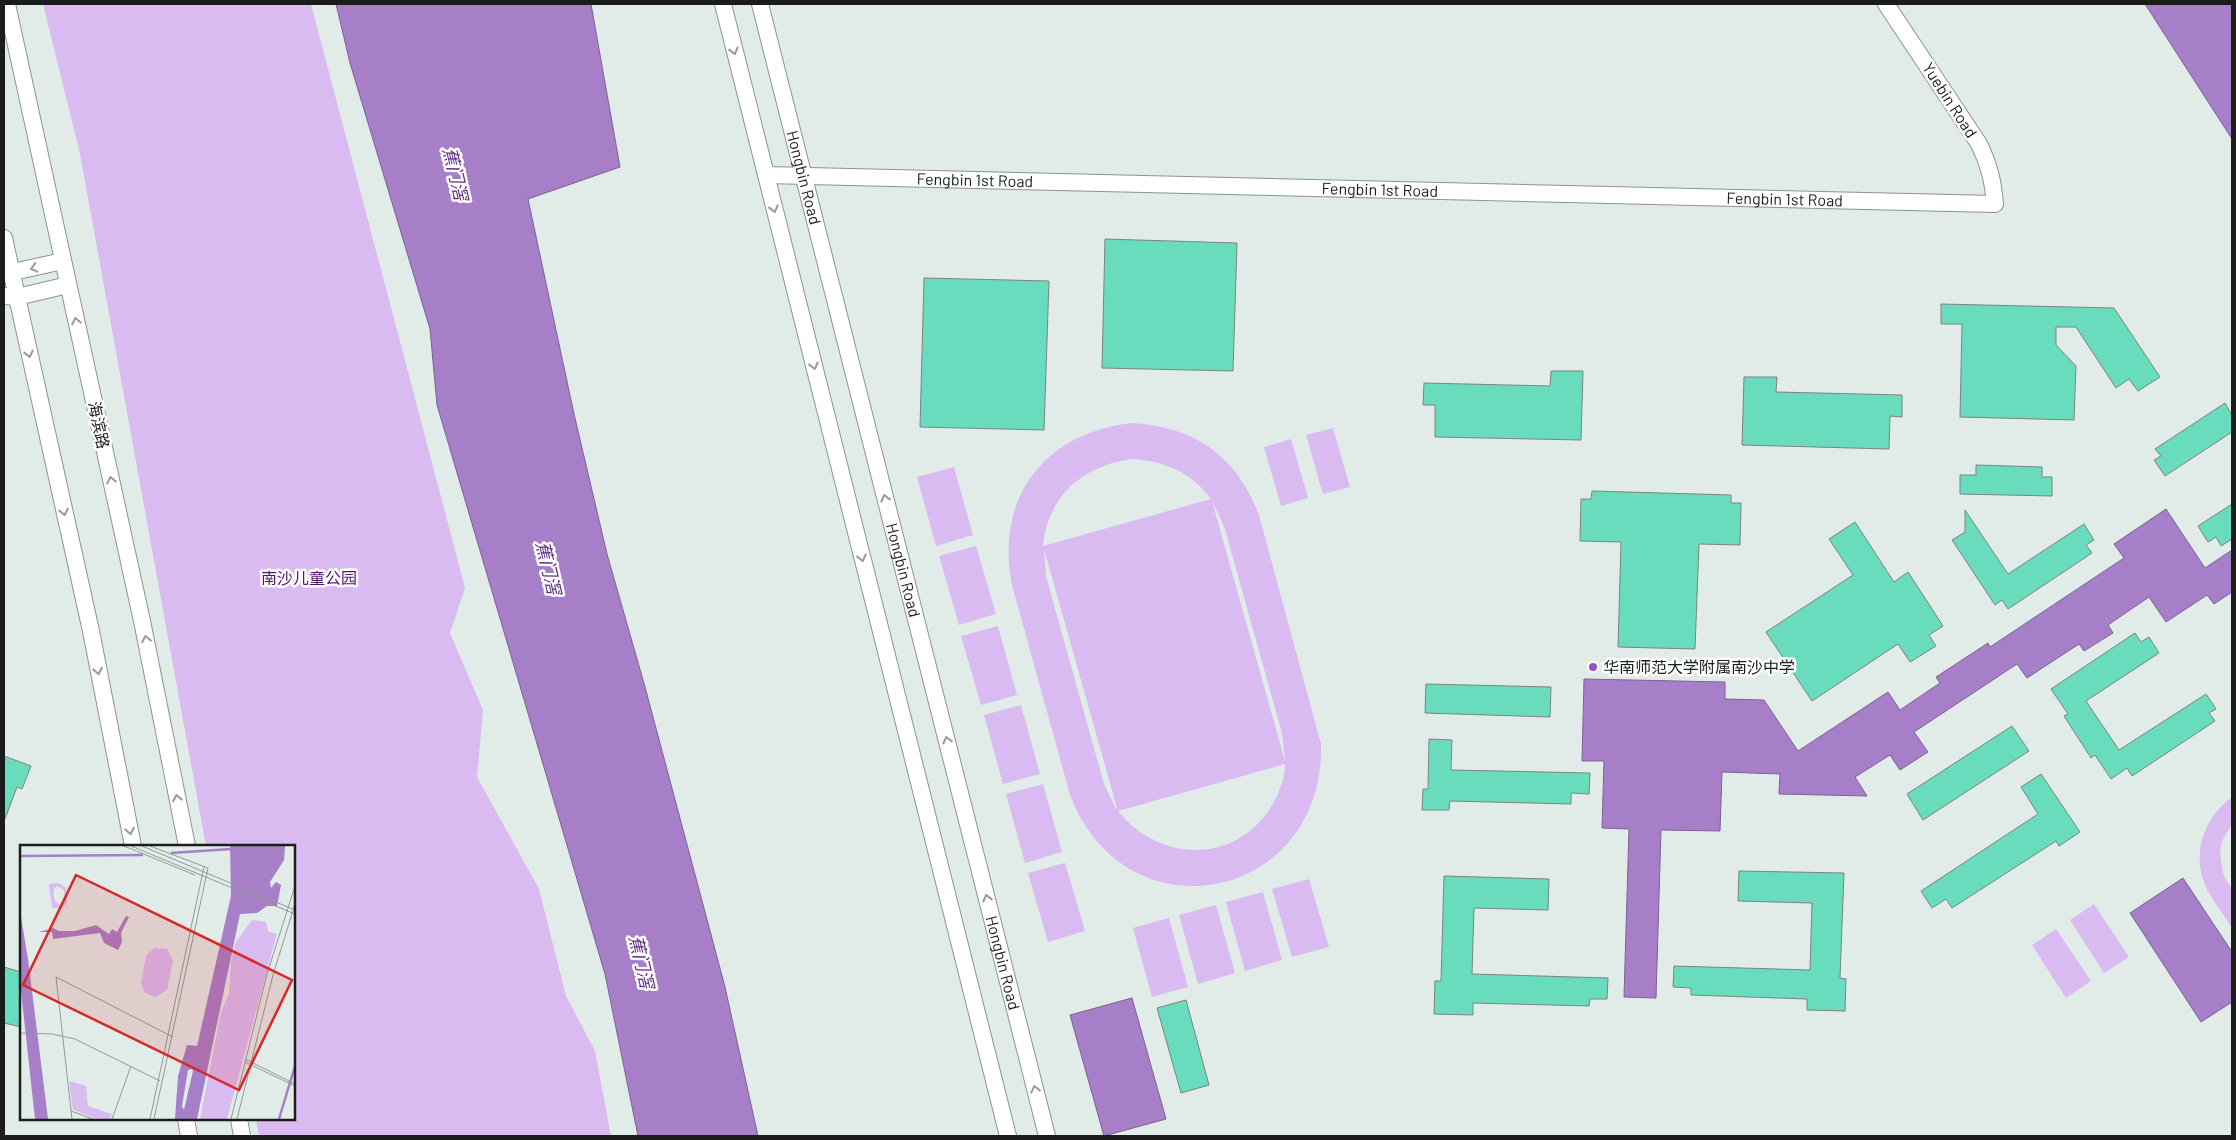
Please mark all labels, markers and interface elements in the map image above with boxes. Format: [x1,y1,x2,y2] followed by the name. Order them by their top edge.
[729,47,739,55] one-way arrow
[1919,59,1982,141] street label: Yuebin Road
[783,128,826,226] street label: Hongbin Road
[439,145,473,205] water label: 蕉门滘
[916,169,1033,190] street label: Fengbin 1st Road
[1321,178,1438,200] street label: Fengbin 1st Road
[1726,188,1843,209] street label: Fengbin 1st Road
[768,204,779,213] one-way arrow
[29,262,38,273] one-way arrow
[72,317,82,326] one-way arrow
[23,349,34,358] one-way arrow
[808,362,819,371] one-way arrow
[85,399,114,450] street label: 海滨路
[106,476,117,485] one-way arrow
[880,493,891,502] one-way arrow
[58,508,69,517] one-way arrow
[883,521,925,619] street label: Hongbin Road
[532,539,566,599] water label: 蕉门滘
[856,553,867,562] one-way arrow
[261,568,357,587] park label: 南沙儿童公园
[141,635,151,643] one-way arrow
[1603,657,1795,676] place label: 华南师范大学附属南沙中学
[1587,661,1599,673] marker: 华南师范大学附属南沙中学
[93,667,103,676] one-way arrow
[942,737,952,745] one-way arrow
[173,794,183,803] one-way arrow
[124,826,135,835] one-way arrow
[20,845,295,1120] inset map
[982,894,992,902] one-way arrow
[982,913,1025,1012] street label: Hongbin Road
[625,933,659,993] water label: 蕉门滘
[1030,1085,1041,1093] one-way arrow

